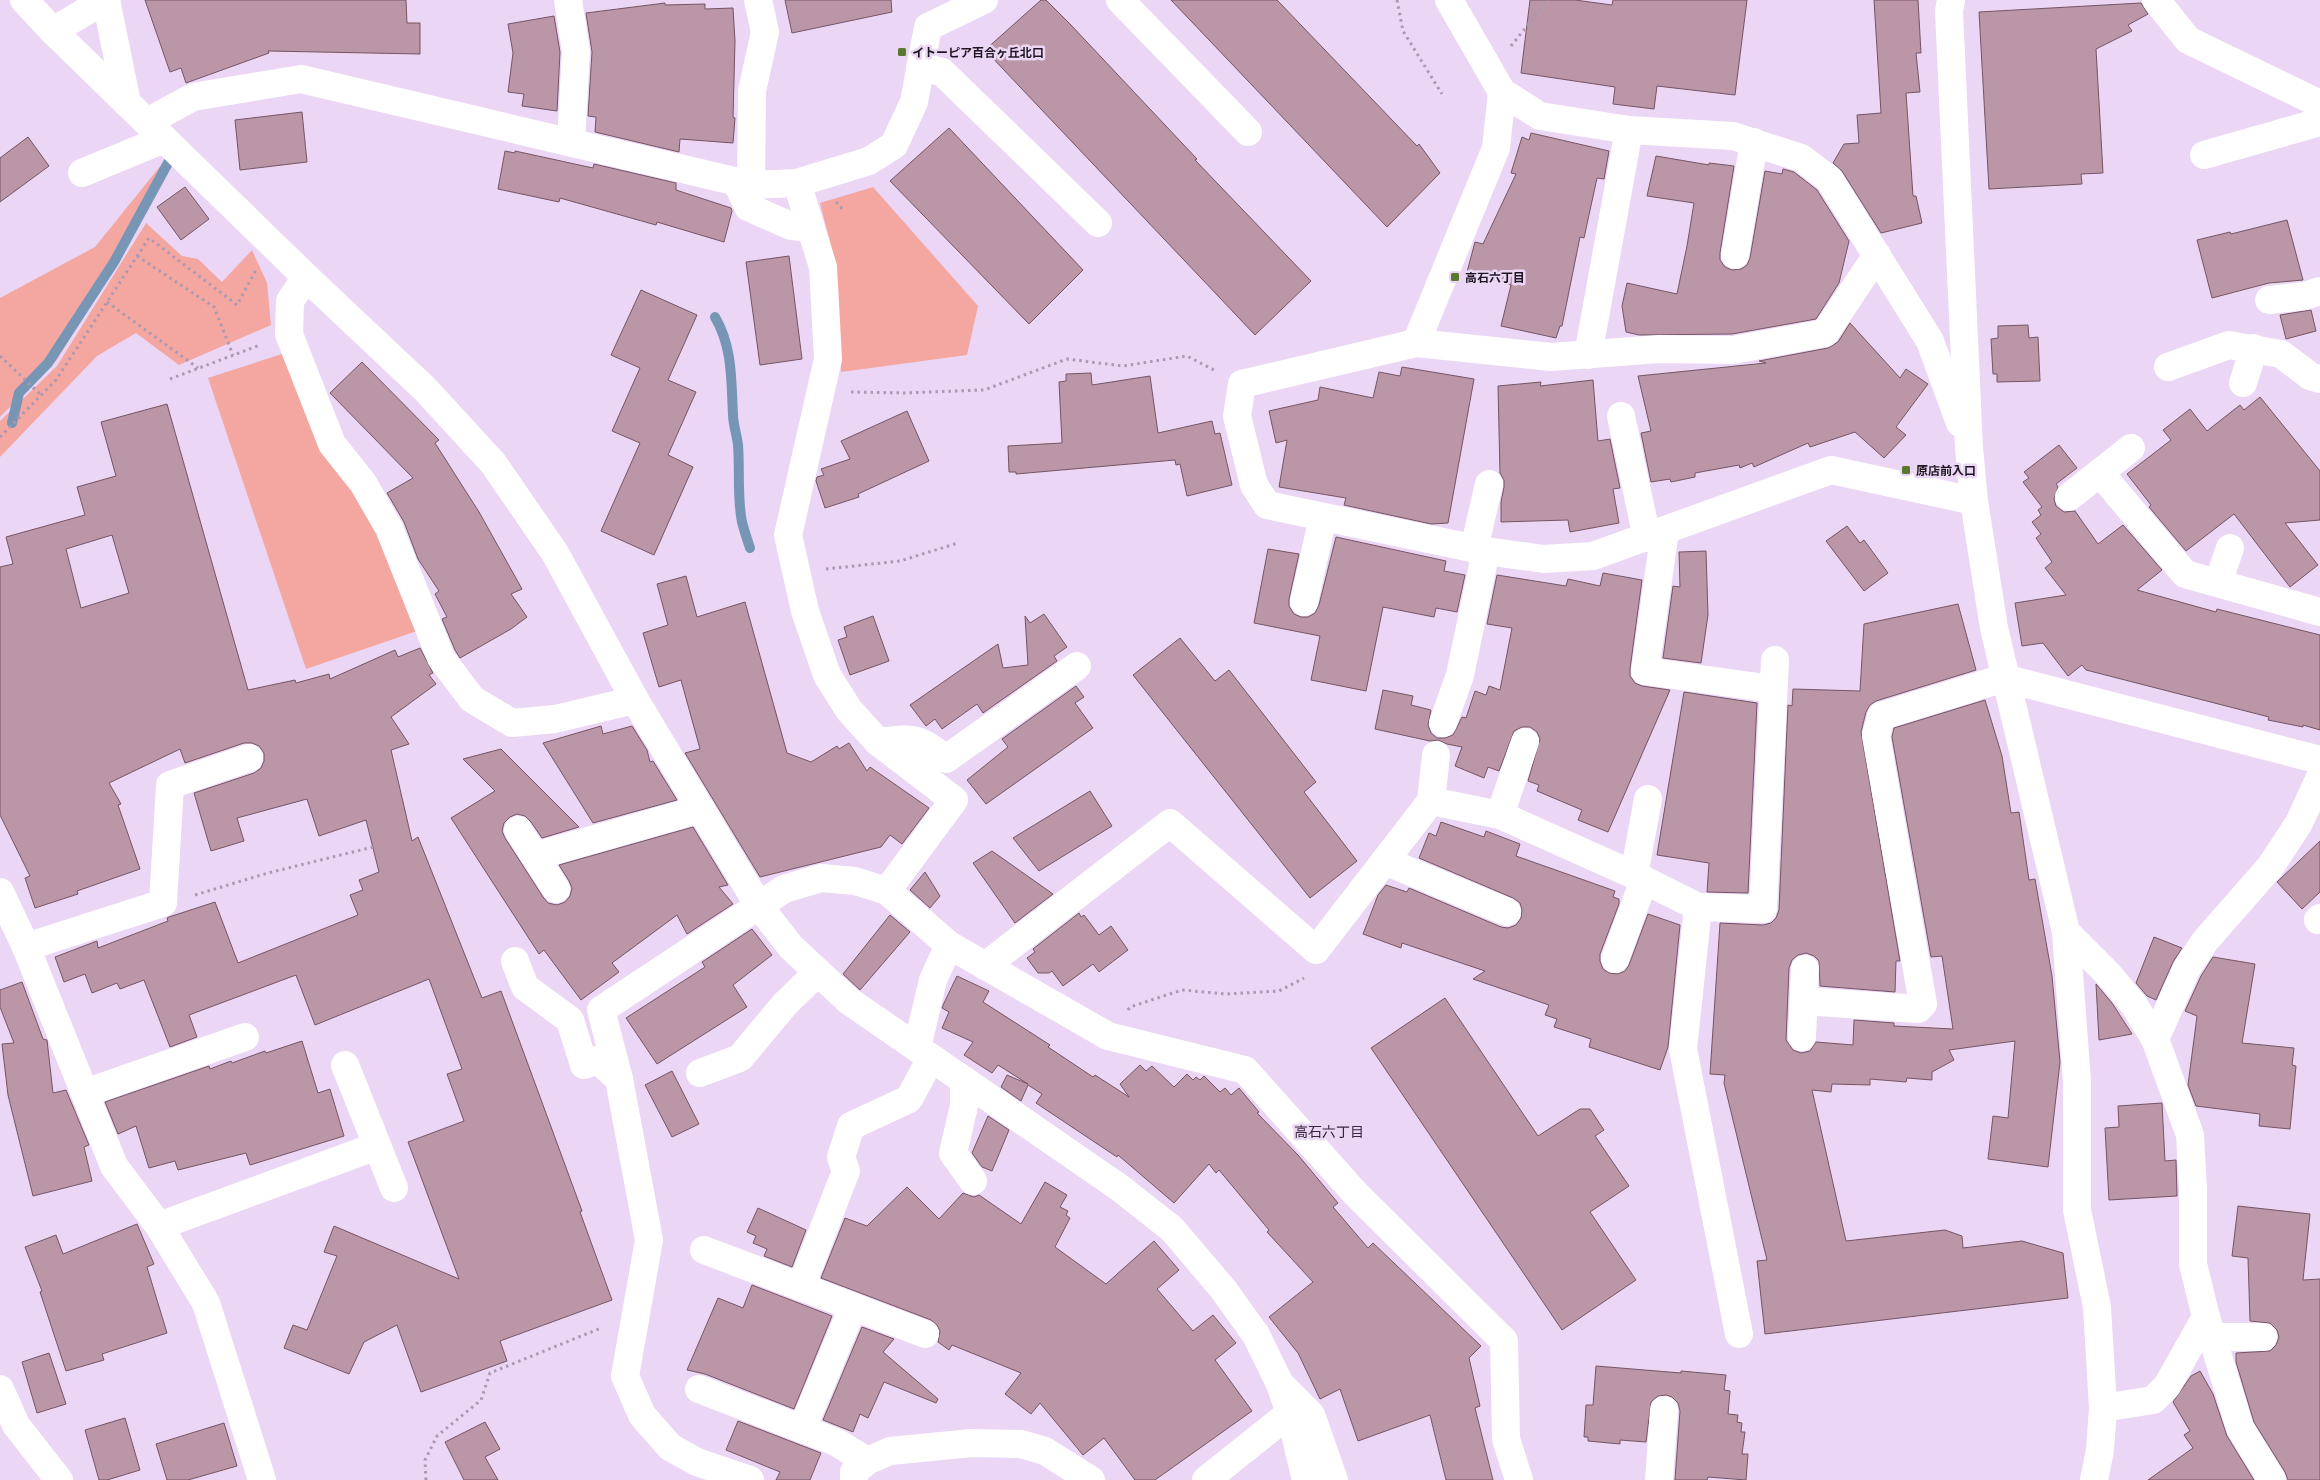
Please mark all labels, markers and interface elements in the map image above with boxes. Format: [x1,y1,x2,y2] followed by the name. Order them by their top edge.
[912,44,1044,60] place label: イトーピア百合ヶ丘北口
[896,46,908,58] marker: イトーピア百合ヶ丘北口
[1465,269,1525,285] place label: 高石六丁目
[1449,271,1461,283] marker: 高石六丁目
[1916,462,1976,478] place label: 原店前入口
[1900,464,1912,476] marker: 原店前入口
[1294,1122,1364,1141] district label: 高石六丁目

